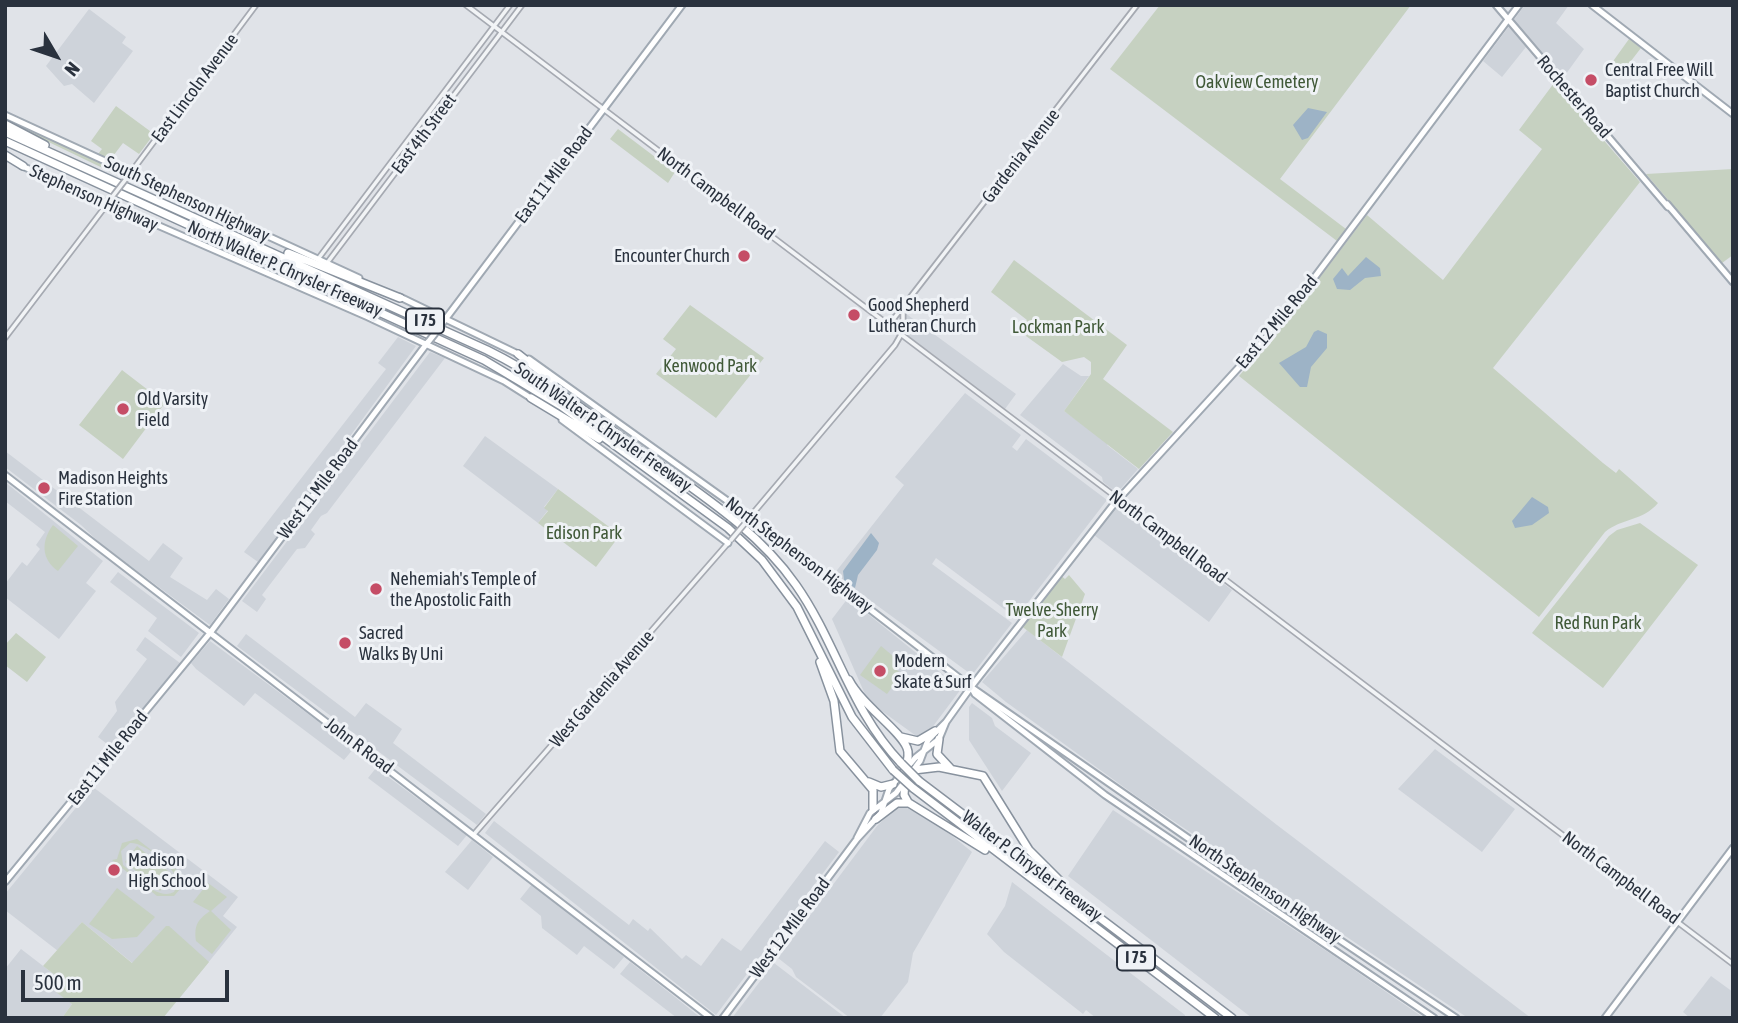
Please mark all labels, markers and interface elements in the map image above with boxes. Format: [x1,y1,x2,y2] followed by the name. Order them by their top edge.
[21,21,91,91] north arrow
[147,29,243,147] street label: East Lincoln Avenue
[1532,51,1616,143] street label: Rochester Road
[60,58,84,80] text: N
[1605,59,1713,102] place label: Central Free Will Baptist Church
[1196,71,1318,93] park label: Oakview Cemetery
[1583,72,1599,88] marker: Central Free Will Baptist Church
[387,90,461,178] street label: East 4th Street
[978,105,1064,207] street label: Gardenia Avenue
[511,122,597,228] street label: East 11 Mile Road
[653,143,779,245] street label: North Campbell Road
[101,151,273,247] street label: South Stephenson Highway
[26,160,162,236] street label: Stephenson Highway
[184,216,386,322] street label: North Walter P. Chrysler Freeway
[614,245,730,267] place label: Encounter Church
[736,248,752,264] marker: Encounter Church
[1232,271,1322,373] street label: East 12 Mile Road
[868,294,976,336] place label: Good Shepherd Lutheran Church
[846,307,862,323] marker: Good Shepherd Lutheran Church
[406,308,444,334] road number: I 75
[1012,316,1104,338] park label: Lockman Park
[663,355,757,377] park label: Kenwood Park
[510,358,696,496] street label: South Walter P. Chrysler Freeway
[137,388,208,430] place label: Old Varsity Field
[115,401,131,417] marker: Old Varsity Field
[273,435,363,543] street label: West 11 Mile Road
[58,467,168,510] place label: Madison Heights Fire Station
[36,480,52,496] marker: Madison Heights Fire Station
[1105,486,1231,588] street label: North Campbell Road
[721,493,877,617] street label: North Stephenson Highway
[546,522,622,544] park label: Edison Park
[390,568,536,610] place label: Nehemiah's Temple of the Apostolic Faith
[368,581,384,597] marker: Nehemiah's Temple of the Apostolic Faith
[1006,599,1098,642] park label: Twelve-Sherry Park
[1554,612,1642,634] park label: Red Run Park
[359,622,443,664] place label: Sacred Walks By Uni
[545,626,659,752] street label: West Gardenia Avenue
[337,635,353,651] marker: Sacred Walks By Uni
[894,650,972,692] place label: Modern Skate & Surf
[872,663,888,679] marker: Modern Skate & Surf
[63,706,153,810] street label: East 11 Mile Road
[321,713,397,779] street label: John R Road
[958,806,1106,926] street label: Walter P. Chrysler Freeway
[1558,827,1684,929] street label: North Campbell Road
[1185,830,1345,948] street label: North Stephenson Highway
[128,849,206,892] place label: Madison High School
[106,862,122,878] marker: Madison High School
[745,874,835,982] street label: West 12 Mile Road
[1117,946,1155,970] road number: I 75
[24,956,233,1000] scale bar
[34,970,82,994] text: 500 m

